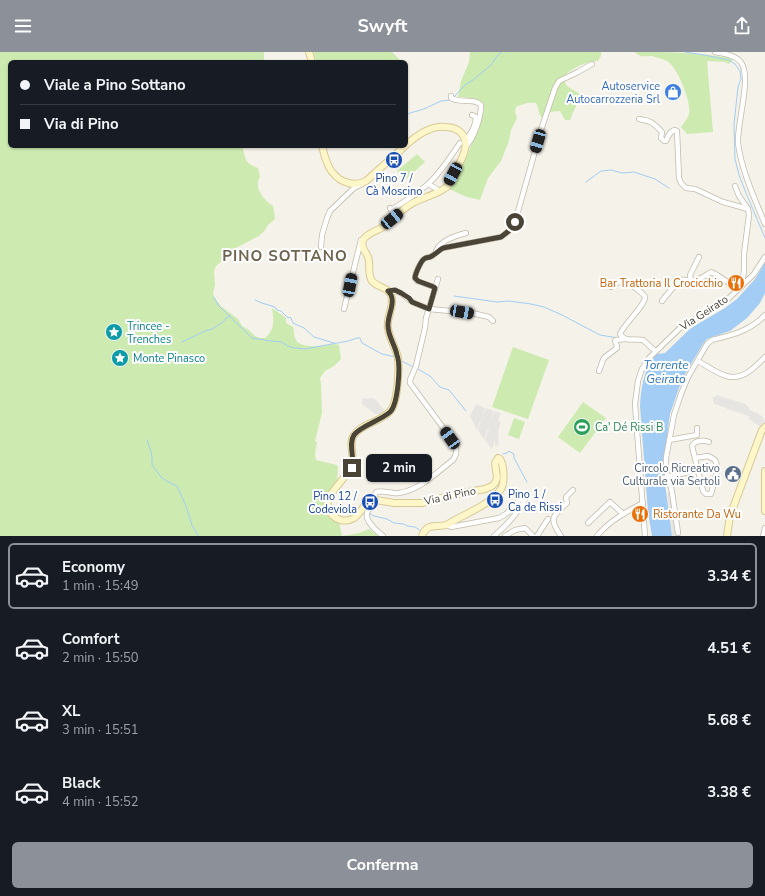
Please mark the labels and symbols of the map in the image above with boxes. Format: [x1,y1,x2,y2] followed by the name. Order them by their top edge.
[566,79,661,107] place label: Autoservice Autocarrozzeria Srl
[663,82,683,102] shop icon: Autoservice Autocarrozzeria Srl
[529,128,547,154] car
[384,150,404,170] bus stop icon: Pino 7 / Cà Moscino
[442,161,464,187] car
[366,171,422,199] place label: Pino 7 / Cà Moscino
[379,207,405,231] car
[506,213,524,231] route start
[222,246,348,266] district label: PINO SOTTANO
[342,272,358,298] car
[726,273,746,293] restaurant icon: Bar Trattoria Il Crocicchio
[600,276,723,291] place label: Bar Trattoria Il Crocicchio
[676,292,731,335] street label: Via Geirato
[449,304,475,320] car
[127,319,171,347] place label: Trincee - Trenches
[104,322,124,342] place icon: Trincee - Trenches
[110,348,130,368] place icon: Monte Pinasco
[133,351,205,366] place label: Monte Pinasco
[643,357,689,387] water label: Torrente Geirato
[572,417,592,437] sports icon: Ca' Dé Rissi B
[595,420,663,435] place label: Ca' Dé Rissi B
[438,425,462,451] car
[366,454,432,482] callout: 2 min
[343,459,361,477] route end
[622,461,720,489] place label: Circolo Ricreativo Culturale via Sertoli
[723,464,743,484] public building icon: Circolo Ricreativo Culturale via Sertoli
[422,483,477,509] street label: Via di Pino
[508,487,562,515] place label: Pino 1 / Ca de Rissi
[308,489,358,517] place label: Pino 12 / Codeviola
[485,490,505,510] bus stop icon: Pino 1 / Ca de Rissi
[360,492,380,512] bus stop icon: Pino 12 / Codeviola
[630,504,650,524] restaurant icon: Ristorante Da Wu
[653,507,741,522] place label: Ristorante Da Wu

